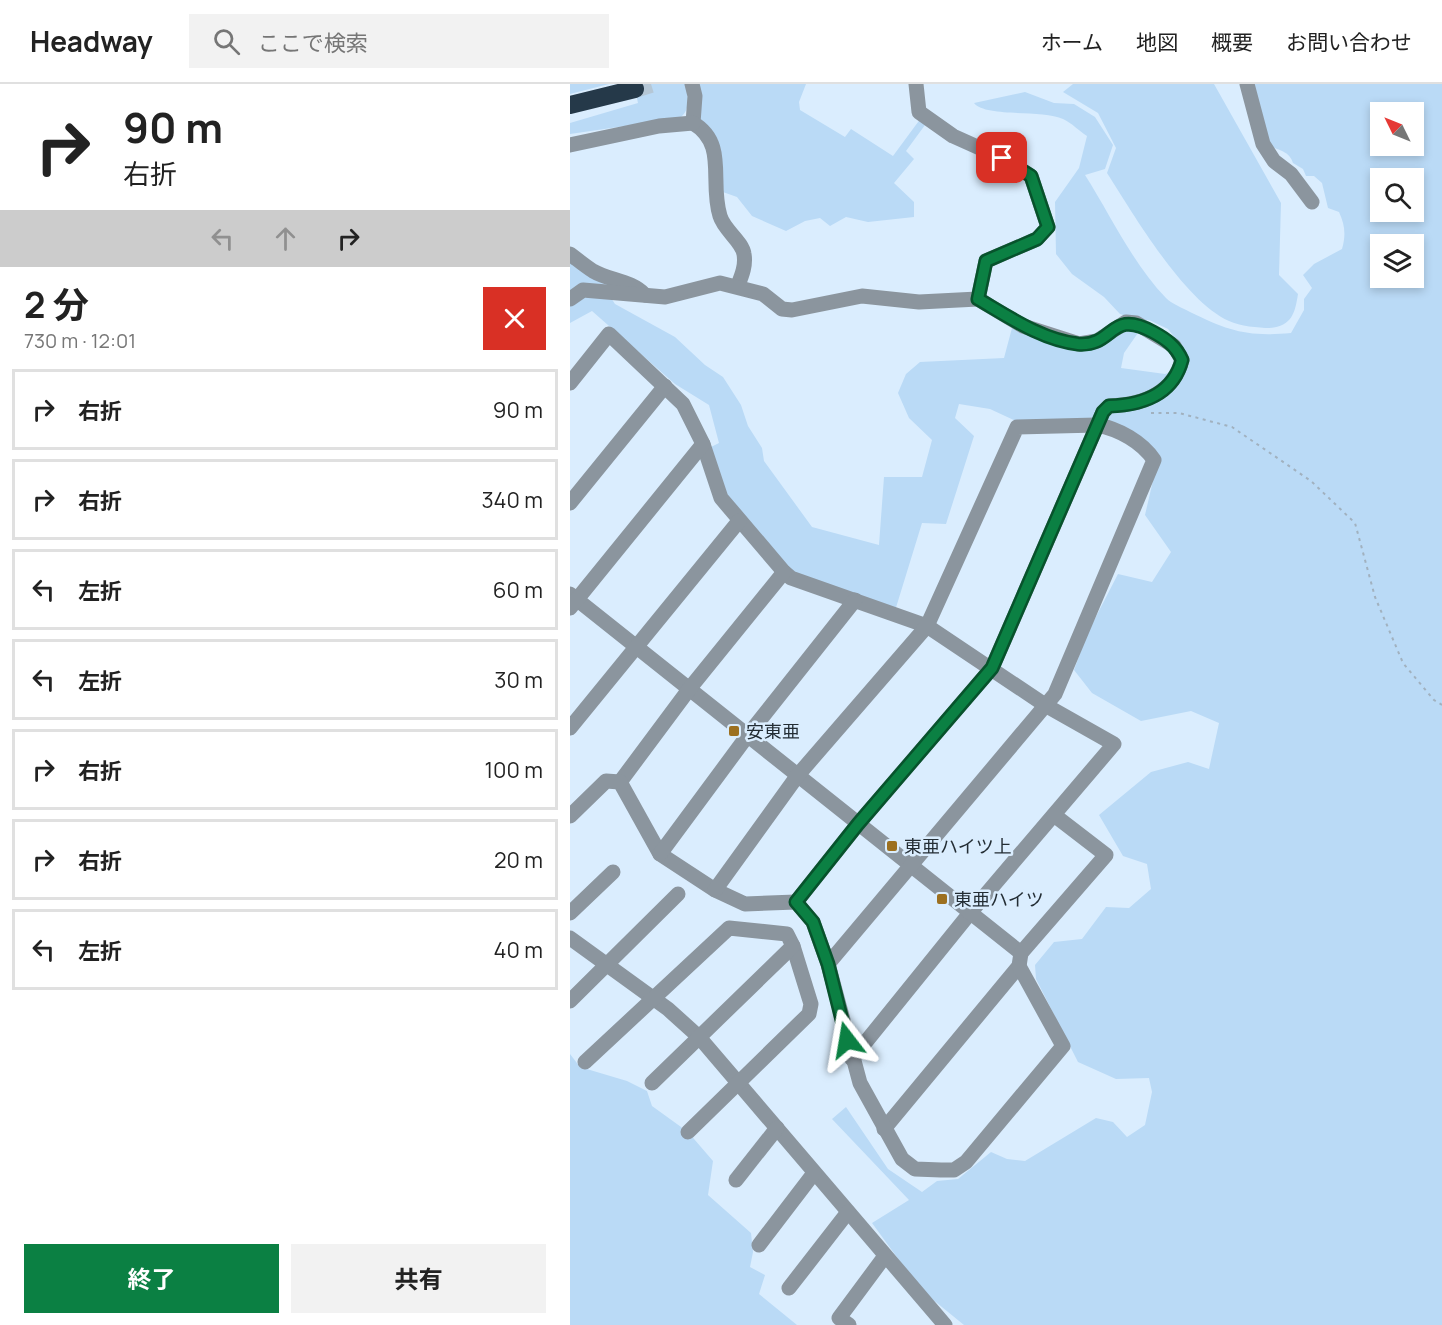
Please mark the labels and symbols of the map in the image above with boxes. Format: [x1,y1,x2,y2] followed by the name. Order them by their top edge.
[1370,102,1424,156] north arrow
[976,132,1027,183] pin
[746,719,800,743] place label: 安東亜
[727,724,741,738] marker: 安東亜
[904,834,1012,858] place label: 東亜ハイツ上
[885,839,899,853] marker: 東亜ハイツ上
[954,887,1044,911] place label: 東亜ハイツ
[935,892,949,906] marker: 東亜ハイツ
[815,1008,879,1072] position arrow

